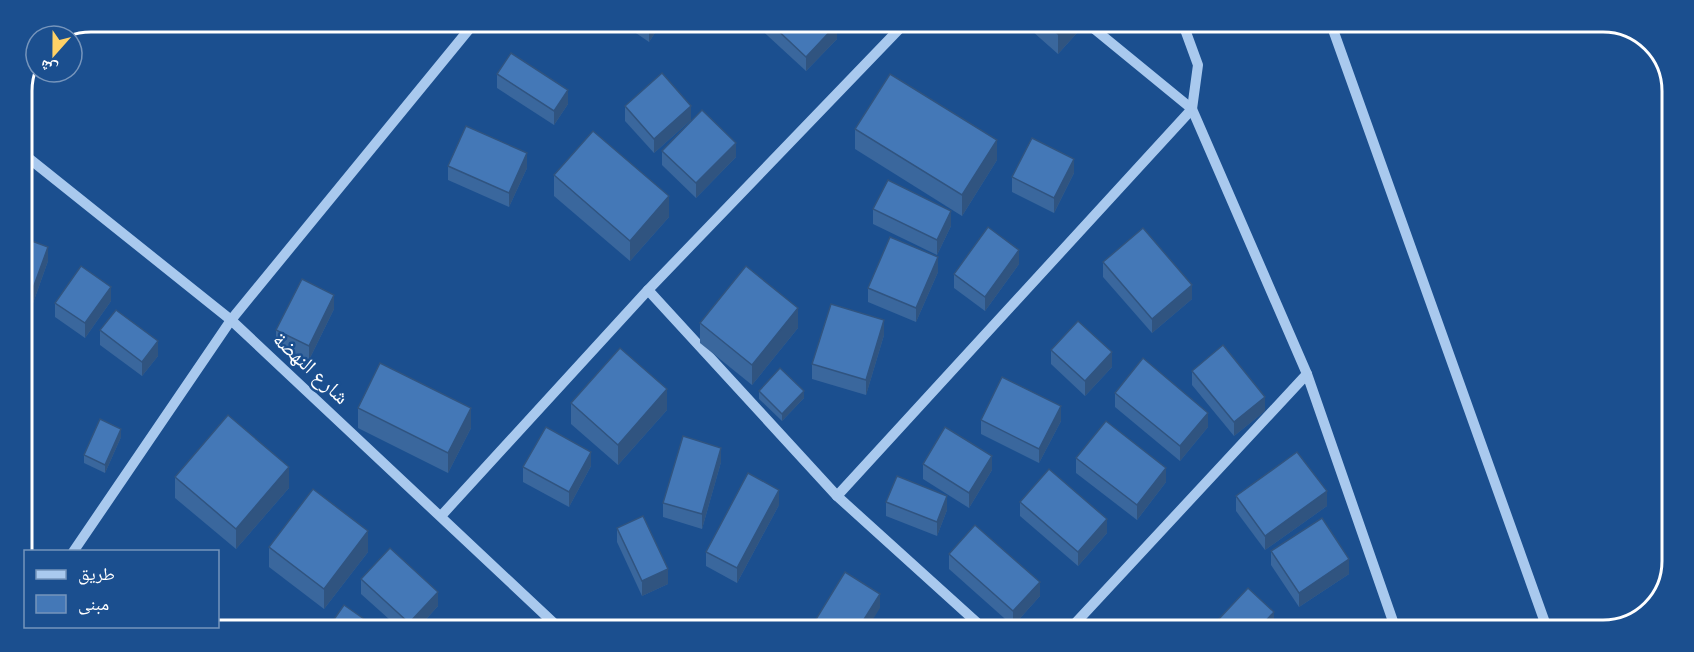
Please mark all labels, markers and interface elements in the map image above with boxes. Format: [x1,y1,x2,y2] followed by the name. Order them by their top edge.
[24,24,84,84] north arrow
[37,56,60,79] text: ش
[268,327,354,410] street label: شارع النهضة
[24,550,219,628] legend
[78,563,115,585] text: طريق
[78,593,109,615] text: مبنى

